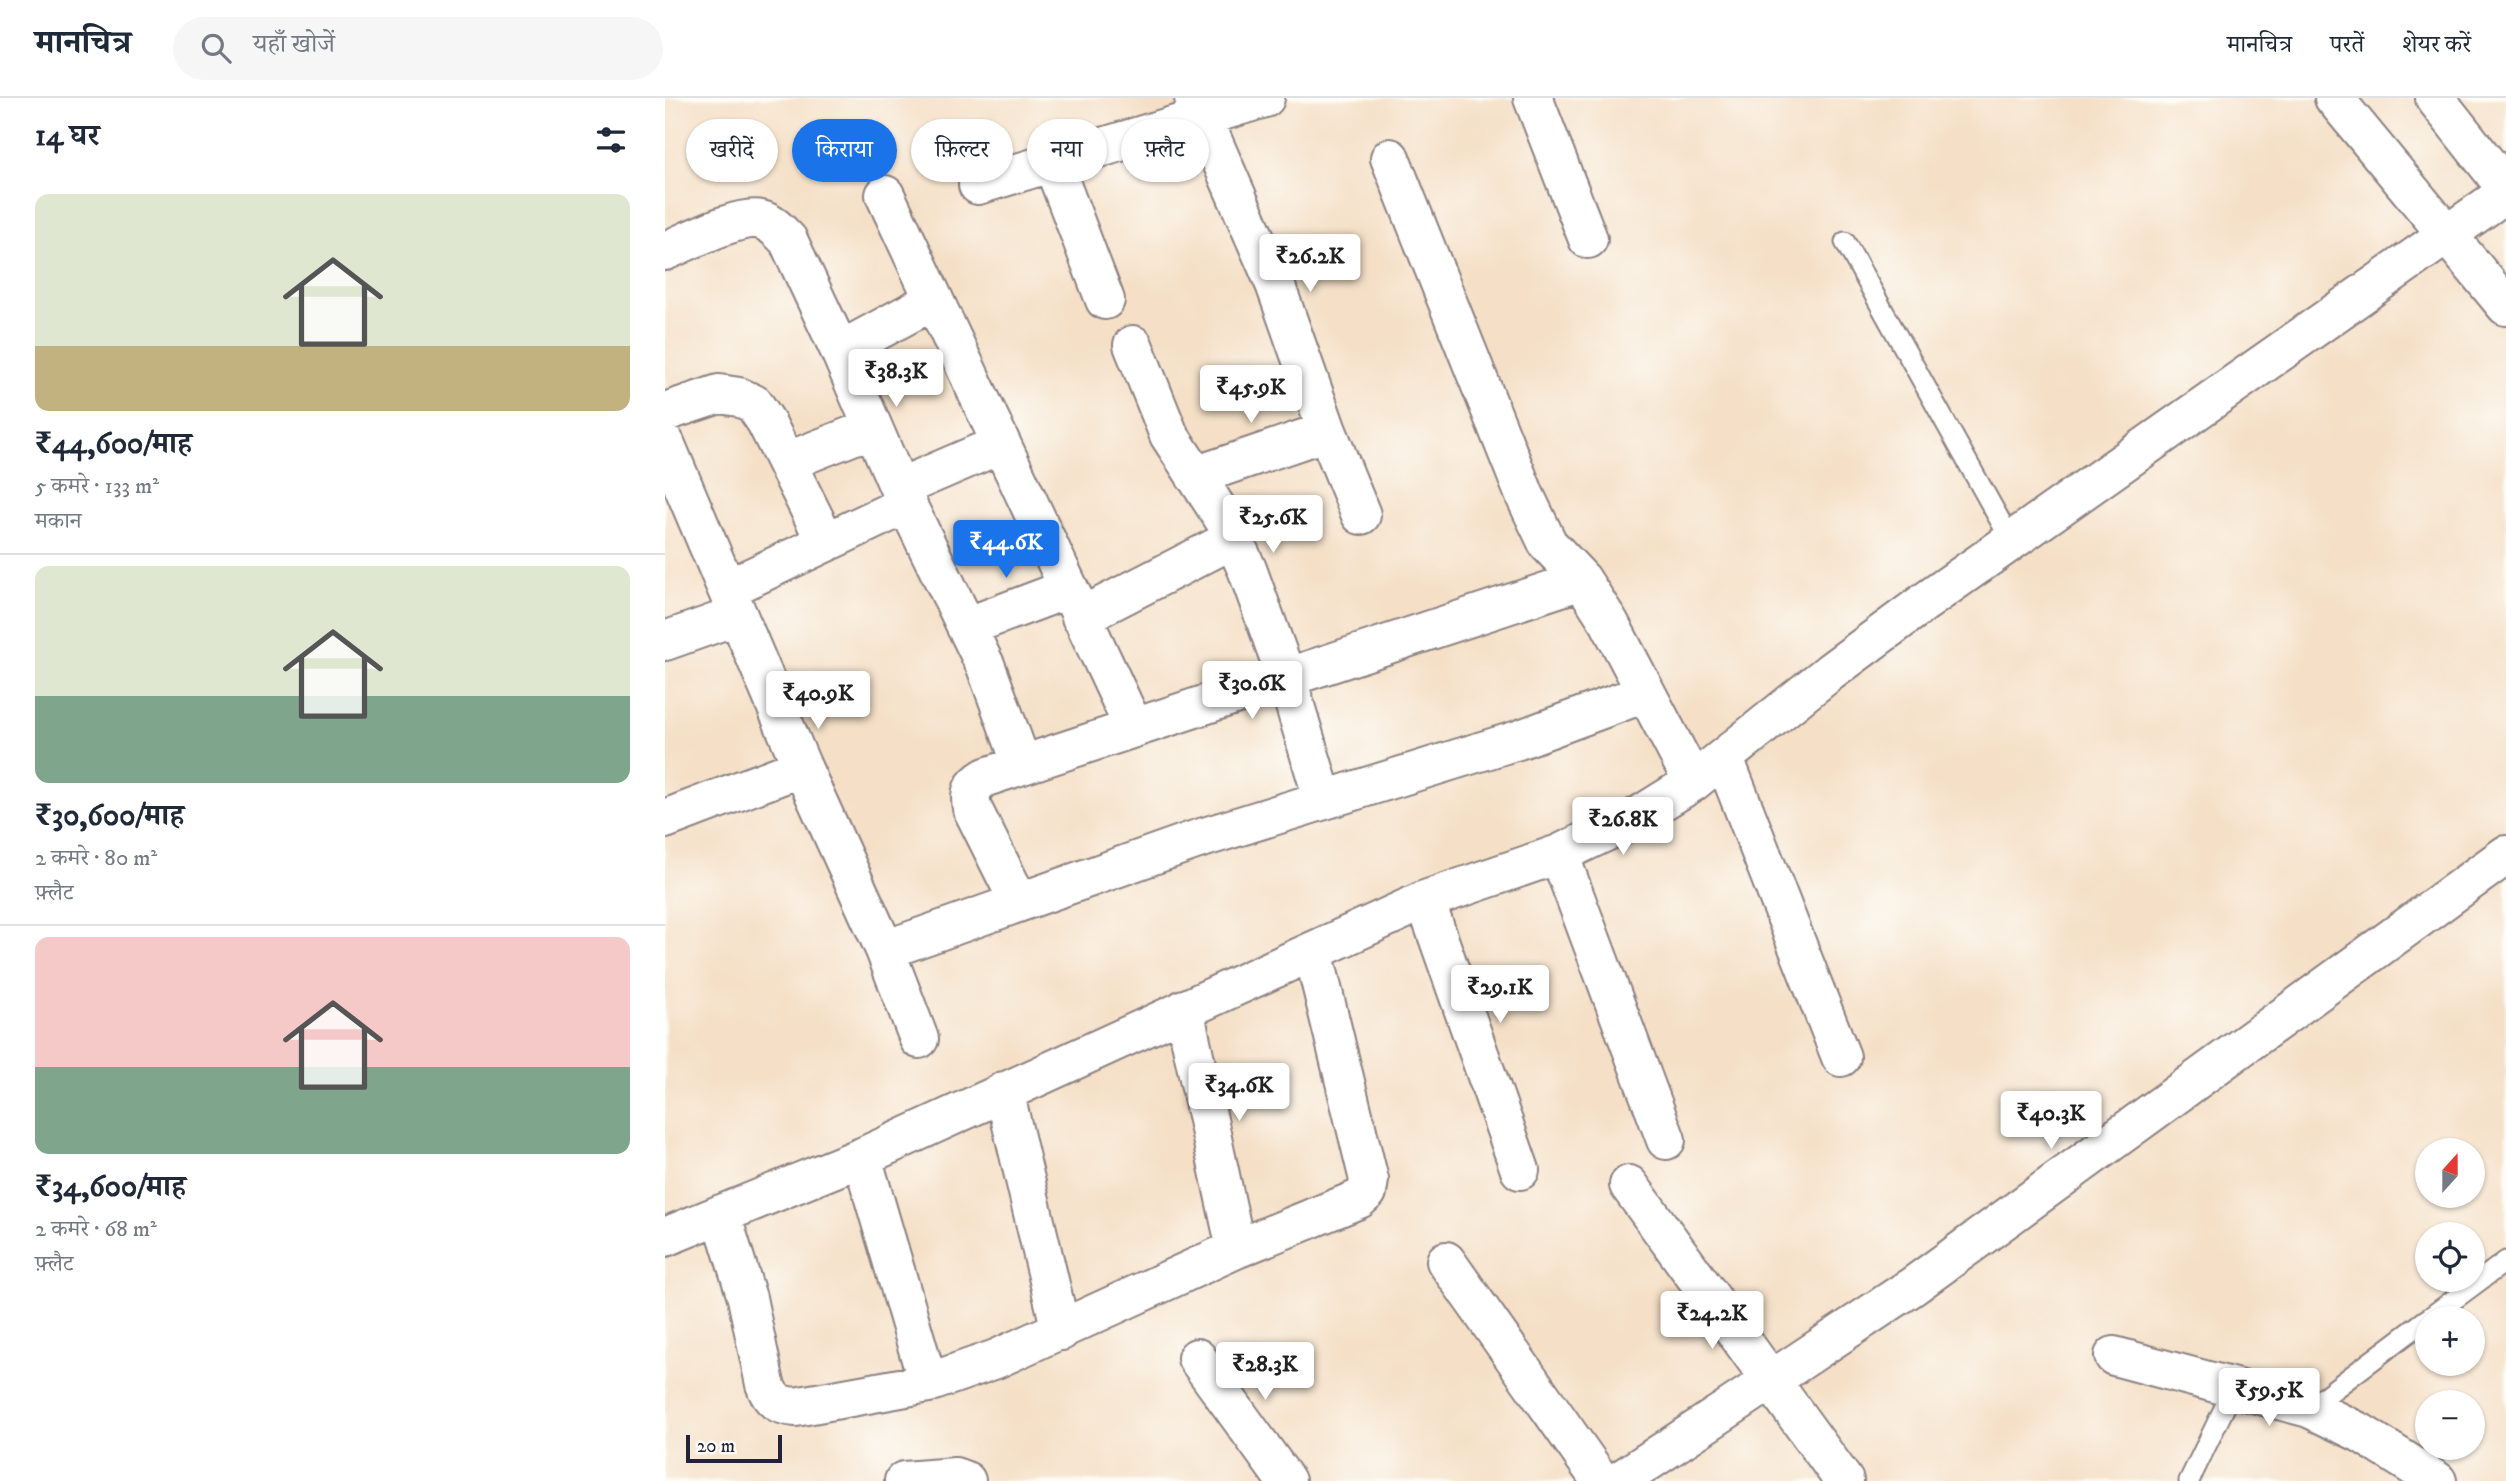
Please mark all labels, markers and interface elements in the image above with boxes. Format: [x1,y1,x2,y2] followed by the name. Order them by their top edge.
[173,17,663,80] search box
[35,23,131,64] text: मानचित्र
[253,28,335,61] text: यहाँ खोजें
[197,29,235,67] icon: search
[2227,30,2292,60] text: मानचित्र
[2330,30,2364,60] text: परतें
[2402,30,2471,60] text: शेयर करें
[35,118,100,155] text: 14 घर
[686,119,778,182] chip: खरीदें
[792,119,897,182] chip: किराया
[911,119,1013,182] chip: फ़िल्टर
[1027,119,1107,182] chip: नया
[1121,119,1209,182] chip: फ़्लैट
[592,121,630,159] icon: filters
[1253,234,1367,294] pin: ₹26.2K
[270,239,396,365] icon: home
[1275,242,1345,271] text: ₹26.2K
[839,350,953,409] pin: ₹38.3K
[864,357,928,386] text: ₹38.3K
[1194,366,1308,425] pin: ₹45.9K
[1216,373,1286,402] text: ₹45.9K
[35,426,192,463] text: ₹44,600/माह
[35,472,159,501] text: 5 कमरे · 133 m²
[1216,496,1330,555] pin: ₹25.6K
[1239,503,1307,532] text: ₹25.6K
[35,507,82,536] text: मकान
[949,520,1063,580] pin: ₹44.6K
[969,528,1043,557] text: ₹44.6K
[270,611,396,737] icon: home
[1195,662,1309,721] pin: ₹30.6K
[1218,669,1286,698] text: ₹30.6K
[761,672,875,731] pin: ₹40.9K
[782,679,854,708] text: ₹40.9K
[35,798,184,835] text: ₹30,600/माह
[1566,798,1680,857] pin: ₹26.8K
[1588,805,1658,834] text: ₹26.8K
[35,844,157,873] text: 2 कमरे · 80 m²
[35,879,73,908] text: फ़्लैट
[1443,965,1557,1025] pin: ₹29.1K
[1467,973,1533,1002] text: ₹29.1K
[270,982,396,1108] icon: home
[1182,1063,1296,1123] pin: ₹34.6K
[1205,1071,1273,1100] text: ₹34.6K
[1994,1091,2108,1151] pin: ₹40.3K
[2017,1099,2085,1128] text: ₹40.3K
[2415,1138,2485,1208] north arrow
[2415,1138,2485,1460] map controls
[35,1169,186,1206] text: ₹34,600/माह
[35,1215,157,1244] text: 2 कमरे · 68 m²
[2415,1222,2485,1292] button: locate
[35,1250,73,1279] text: फ़्लैट
[1655,1292,1769,1351] pin: ₹24.2K
[1677,1299,1748,1328] text: ₹24.2K
[2415,1306,2485,1376] button: +
[1208,1342,1322,1402] pin: ₹28.3K
[1232,1350,1298,1379] text: ₹28.3K
[2212,1368,2326,1428] pin: ₹59.5K
[2235,1376,2303,1405] text: ₹59.5K
[2415,1390,2485,1460] button: −
[686,1432,782,1464] scale bar
[697,1435,735,1458] text: 20 m

